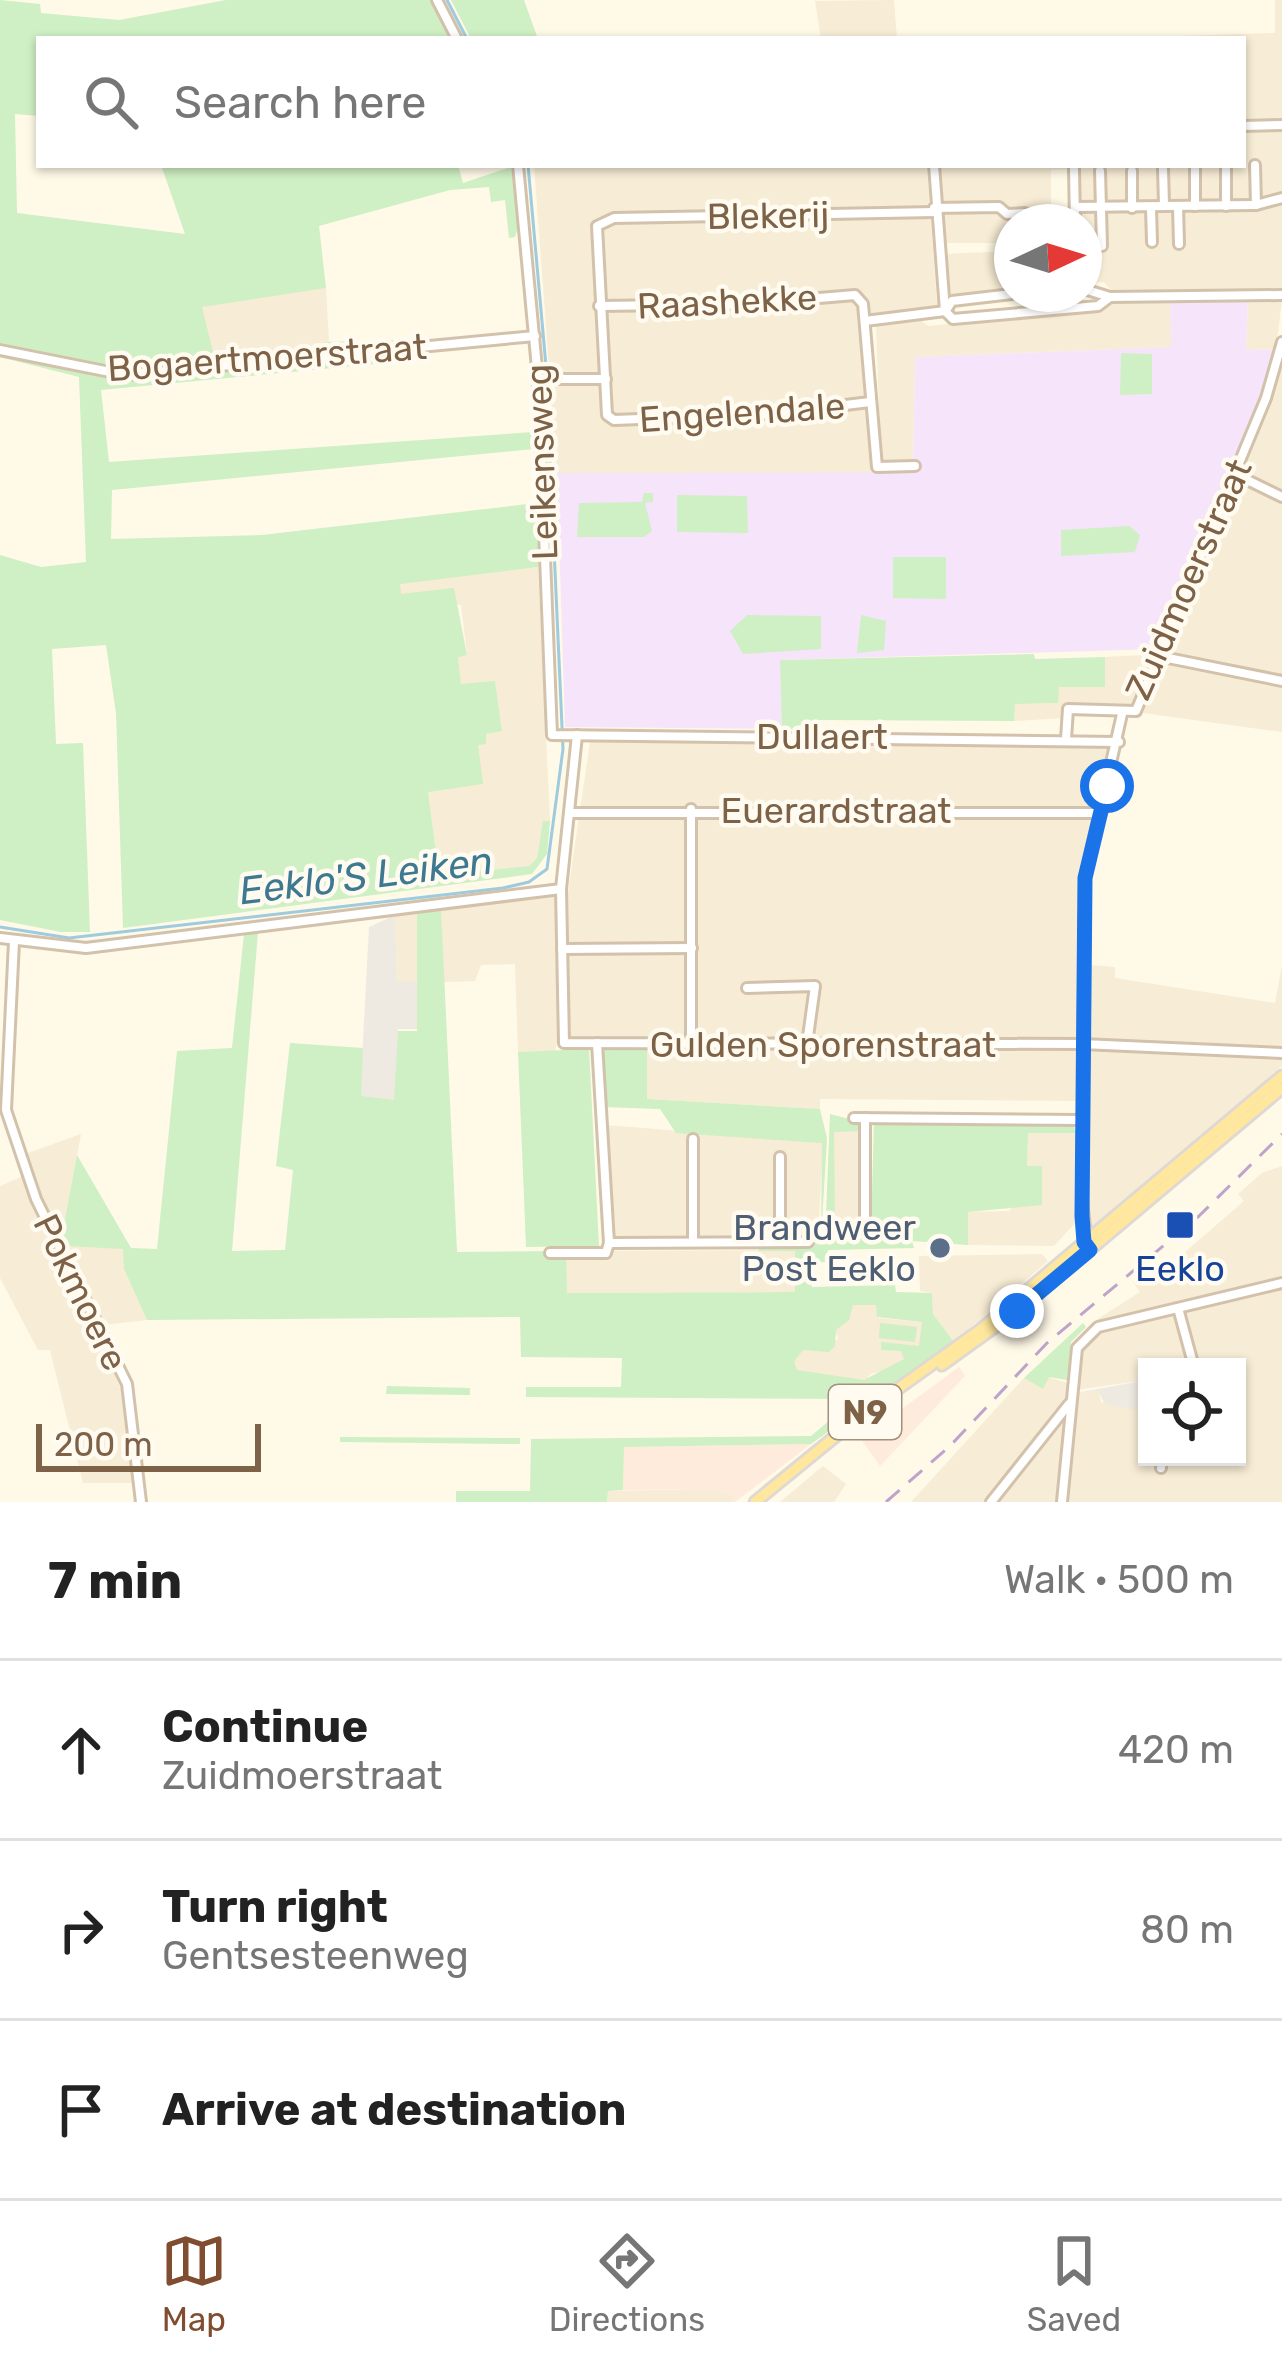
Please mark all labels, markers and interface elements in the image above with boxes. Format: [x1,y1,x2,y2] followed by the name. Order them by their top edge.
[36,36,1246,168] search box
[78,69,144,135] icon: search
[174,76,426,129] text: Search here
[706,193,830,238] street label: Blekerij
[994,204,1102,312] north arrow
[636,275,818,328] street label: Raashekke
[106,325,428,390] street label: Bogaertmoerstraat
[517,363,566,561] street label: Leikensweg
[638,384,846,441] street label: Engelendale
[1116,452,1261,706] street label: Zuidmoerstraat
[756,715,888,758] street label: Dullaert
[1080,759,1134,813] route start
[721,789,951,832] street label: Euerardstraat
[237,838,496,914] water label: Eeklo'S Leiken
[650,1023,996,1066] street label: Gulden Sporenstraat
[733,1206,916,1290] place label: Brandweer Post Eeklo
[24,1207,137,1377] street label: Pokmoere
[1164,1209,1196,1241] marker: Eeklo
[927,1235,953,1261] marker: Brandweer Post Eeklo
[1135,1247,1225,1290] place label: Eeklo
[990,1284,1044,1338] route end
[1138,1358,1246,1466] map controls
[1138,1358,1246,1466] button: locate
[829,1385,901,1439] road number: N9
[36,1418,261,1471] scale bar
[54,1425,153,1464] text: 200 m
[48,1550,182,1611] text: 7 min
[1004,1557,1234,1603] text: Walk · 500 m
[162,1700,368,1753] text: Continue
[48,1717,114,1783] icon: ahead
[1118,1727,1234,1773] text: 420 m
[162,1753,442,1799] text: Zuidmoerstraat
[162,1880,388,1933] text: Turn right
[48,1897,114,1963] icon: right
[1140,1907,1234,1953] text: 80 m
[162,1933,469,1979] text: Gentsesteenweg
[48,2077,114,2143] icon: arrive
[162,2083,627,2136] text: Arrive at destination
[161,2228,227,2339] tab: Map
[549,2228,705,2339] tab: Directions
[1027,2228,1121,2339] tab: Saved

